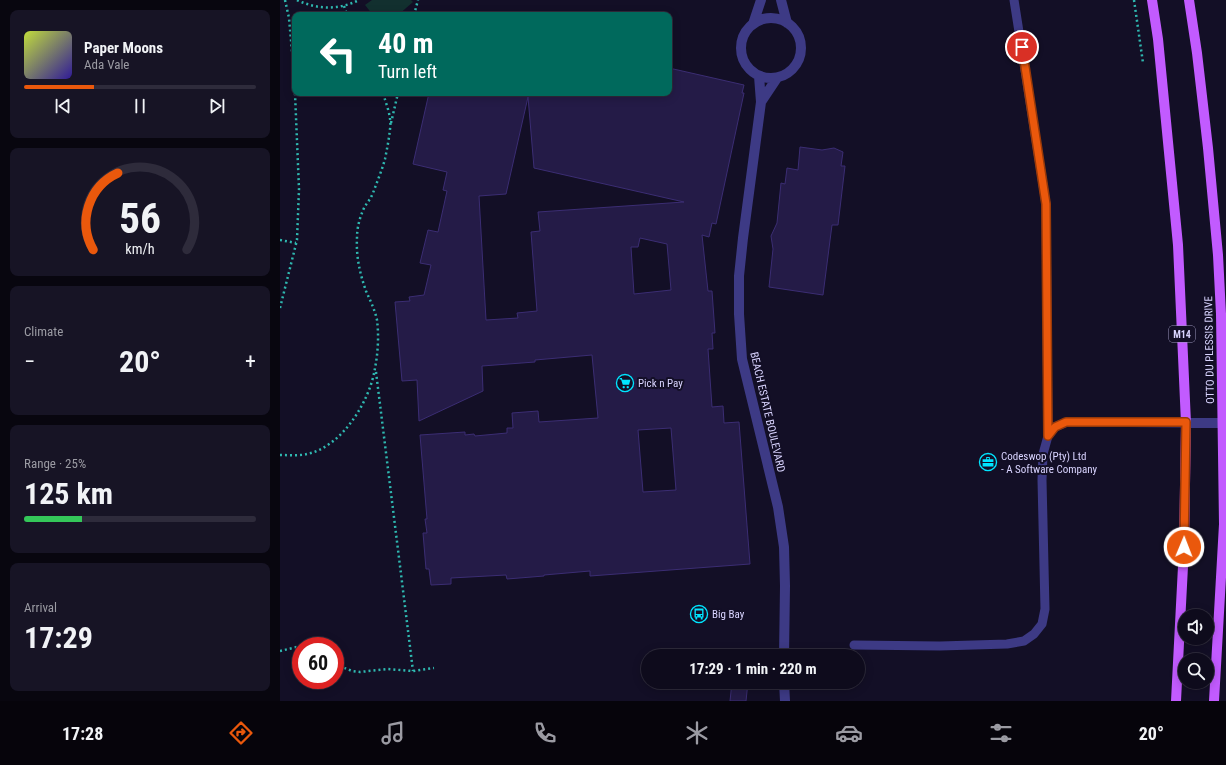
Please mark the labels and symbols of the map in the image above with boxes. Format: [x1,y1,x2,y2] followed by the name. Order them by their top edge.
[1005,30,1039,64] pin
[1202,296,1217,404] street label: OTTO DU PLESSIS DRIVE
[1169,326,1195,342] road number: M14
[747,351,788,473] street label: BEACH ESTATE BOULEVARD
[615,373,635,393] supermarket icon: Pick n Pay
[638,377,683,390] place label: Pick n Pay
[1001,450,1097,476] place label: Codeswop (Pty) Ltd - A Software Company
[978,452,998,472] office icon: Codeswop (Pty) Ltd - A Software Company
[1163,526,1205,568] position arrow
[689,604,709,624] bus stop icon: Big Bay
[712,608,745,621] place label: Big Bay
[292,637,344,689] speed limit sign: 60

